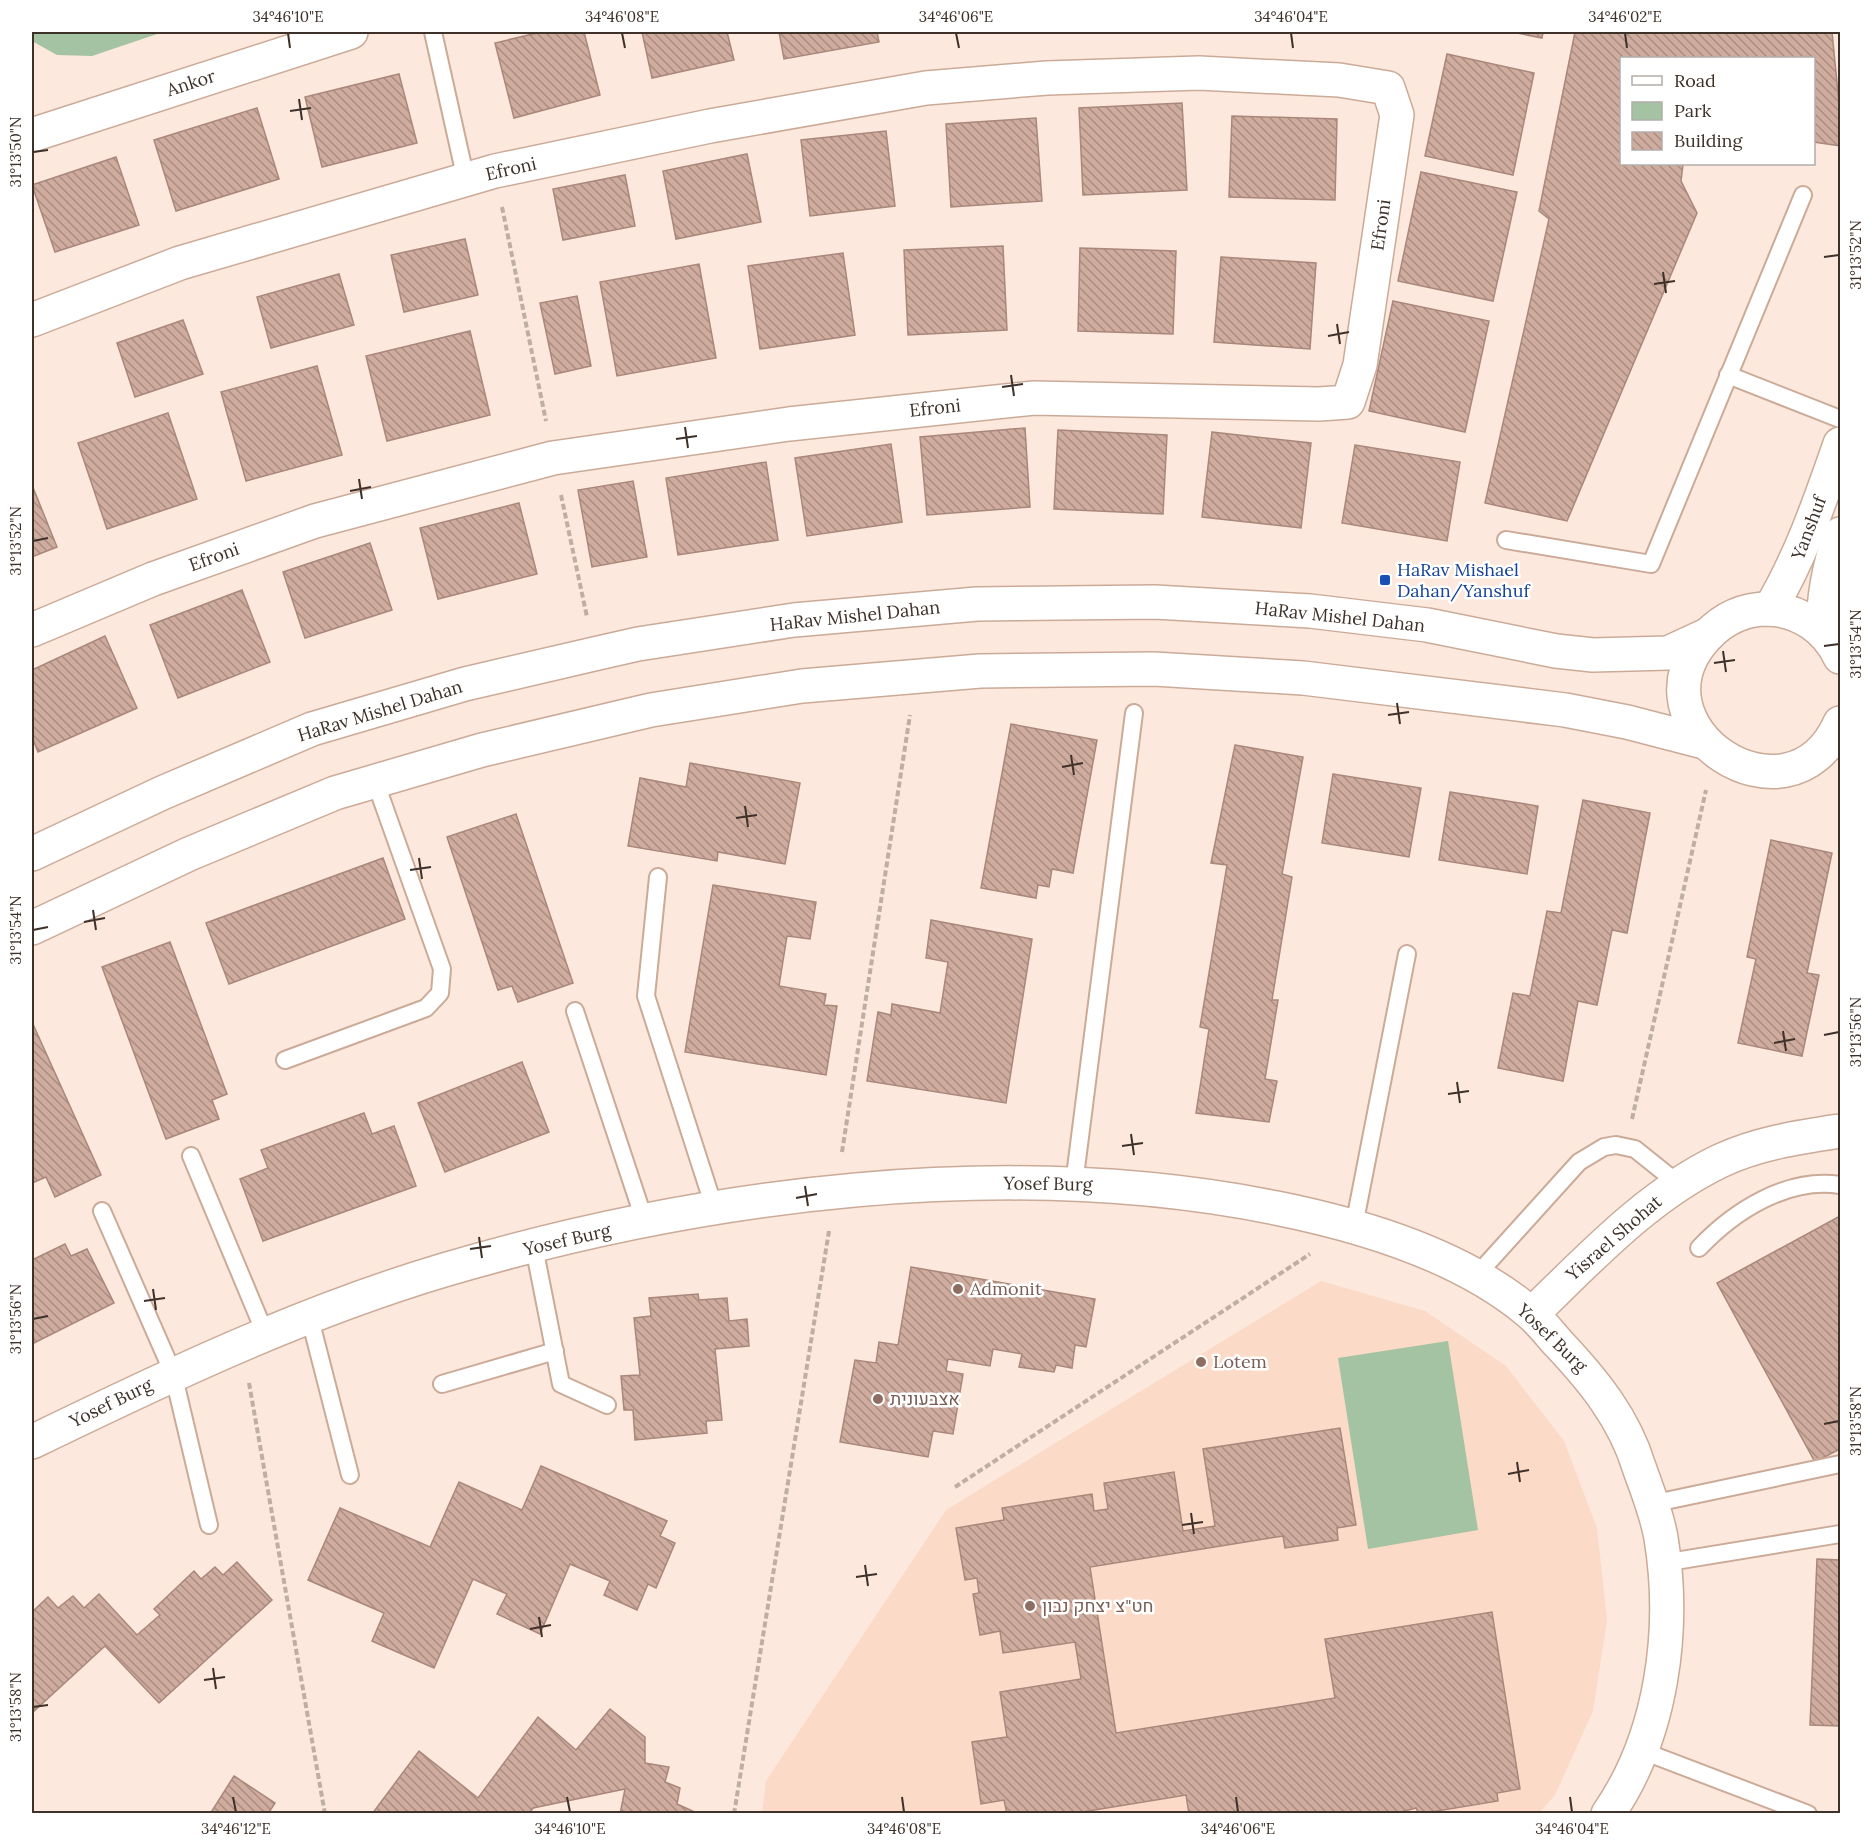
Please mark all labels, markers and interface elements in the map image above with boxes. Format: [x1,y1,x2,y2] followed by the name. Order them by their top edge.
[252,7,324,26] text: 34°46'10"E
[585,7,659,26] text: 34°46'08"E
[919,7,993,26] text: 34°46'06"E
[1254,7,1328,26] text: 34°46'04"E
[1588,7,1662,26] text: 34°46'02"E
[1620,57,1815,165] legend
[163,64,218,102] street label: Ankor
[1674,69,1716,92] text: Road
[1674,99,1712,122] text: Park
[6,117,25,187] text: 31°13'50"N
[1674,129,1744,152] text: Building
[483,152,539,186] street label: Efroni
[1366,198,1395,252] street label: Efroni
[1846,220,1865,290] text: 31°13'52"N
[908,393,962,422] street label: Efroni
[1785,491,1832,564] street label: Yanshuf
[6,506,25,576] text: 31°13'52"N
[186,537,242,576] street label: Efroni
[1397,558,1531,602] place label: HaRav Mishael Dahan/Yanshuf
[1378,573,1392,587] marker: HaRav Mishael Dahan/Yanshuf
[769,595,941,636] street label: HaRav Mishel Dahan
[1254,596,1426,637] street label: HaRav Mishel Dahan
[1846,609,1865,679] text: 31°13'54"N
[295,675,465,747] street label: HaRav Mishel Dahan
[6,895,25,965] text: 31°13'54"N
[1846,997,1865,1067] text: 31°13'56"N
[1002,1171,1094,1196] street label: Yosef Burg
[1560,1190,1666,1286] street label: Yisrael Shohat
[520,1218,614,1261] street label: Yosef Burg
[969,1277,1042,1300] place label: Admonit
[951,1282,965,1296] marker: Admonit
[6,1284,25,1354] text: 31°13'56"N
[1512,1298,1593,1378] street label: Yosef Burg
[1213,1350,1267,1373] place label: Lotem
[1194,1355,1208,1369] marker: Lotem
[65,1372,157,1433] street label: Yosef Burg
[1846,1386,1865,1456] text: 31°13'58"N
[890,1387,960,1410] place label: אצבעונית
[871,1392,885,1406] marker: אצבעונית
[1042,1594,1153,1617] place label: חט"צ יצחק נבון
[1023,1599,1037,1613] marker: חט"צ יצחק נבון
[6,1672,25,1742] text: 31°13'58"N
[201,1819,271,1838] text: 34°46'12"E
[534,1819,606,1838] text: 34°46'10"E
[867,1819,941,1838] text: 34°46'08"E
[1201,1819,1275,1838] text: 34°46'06"E
[1535,1819,1609,1838] text: 34°46'04"E

